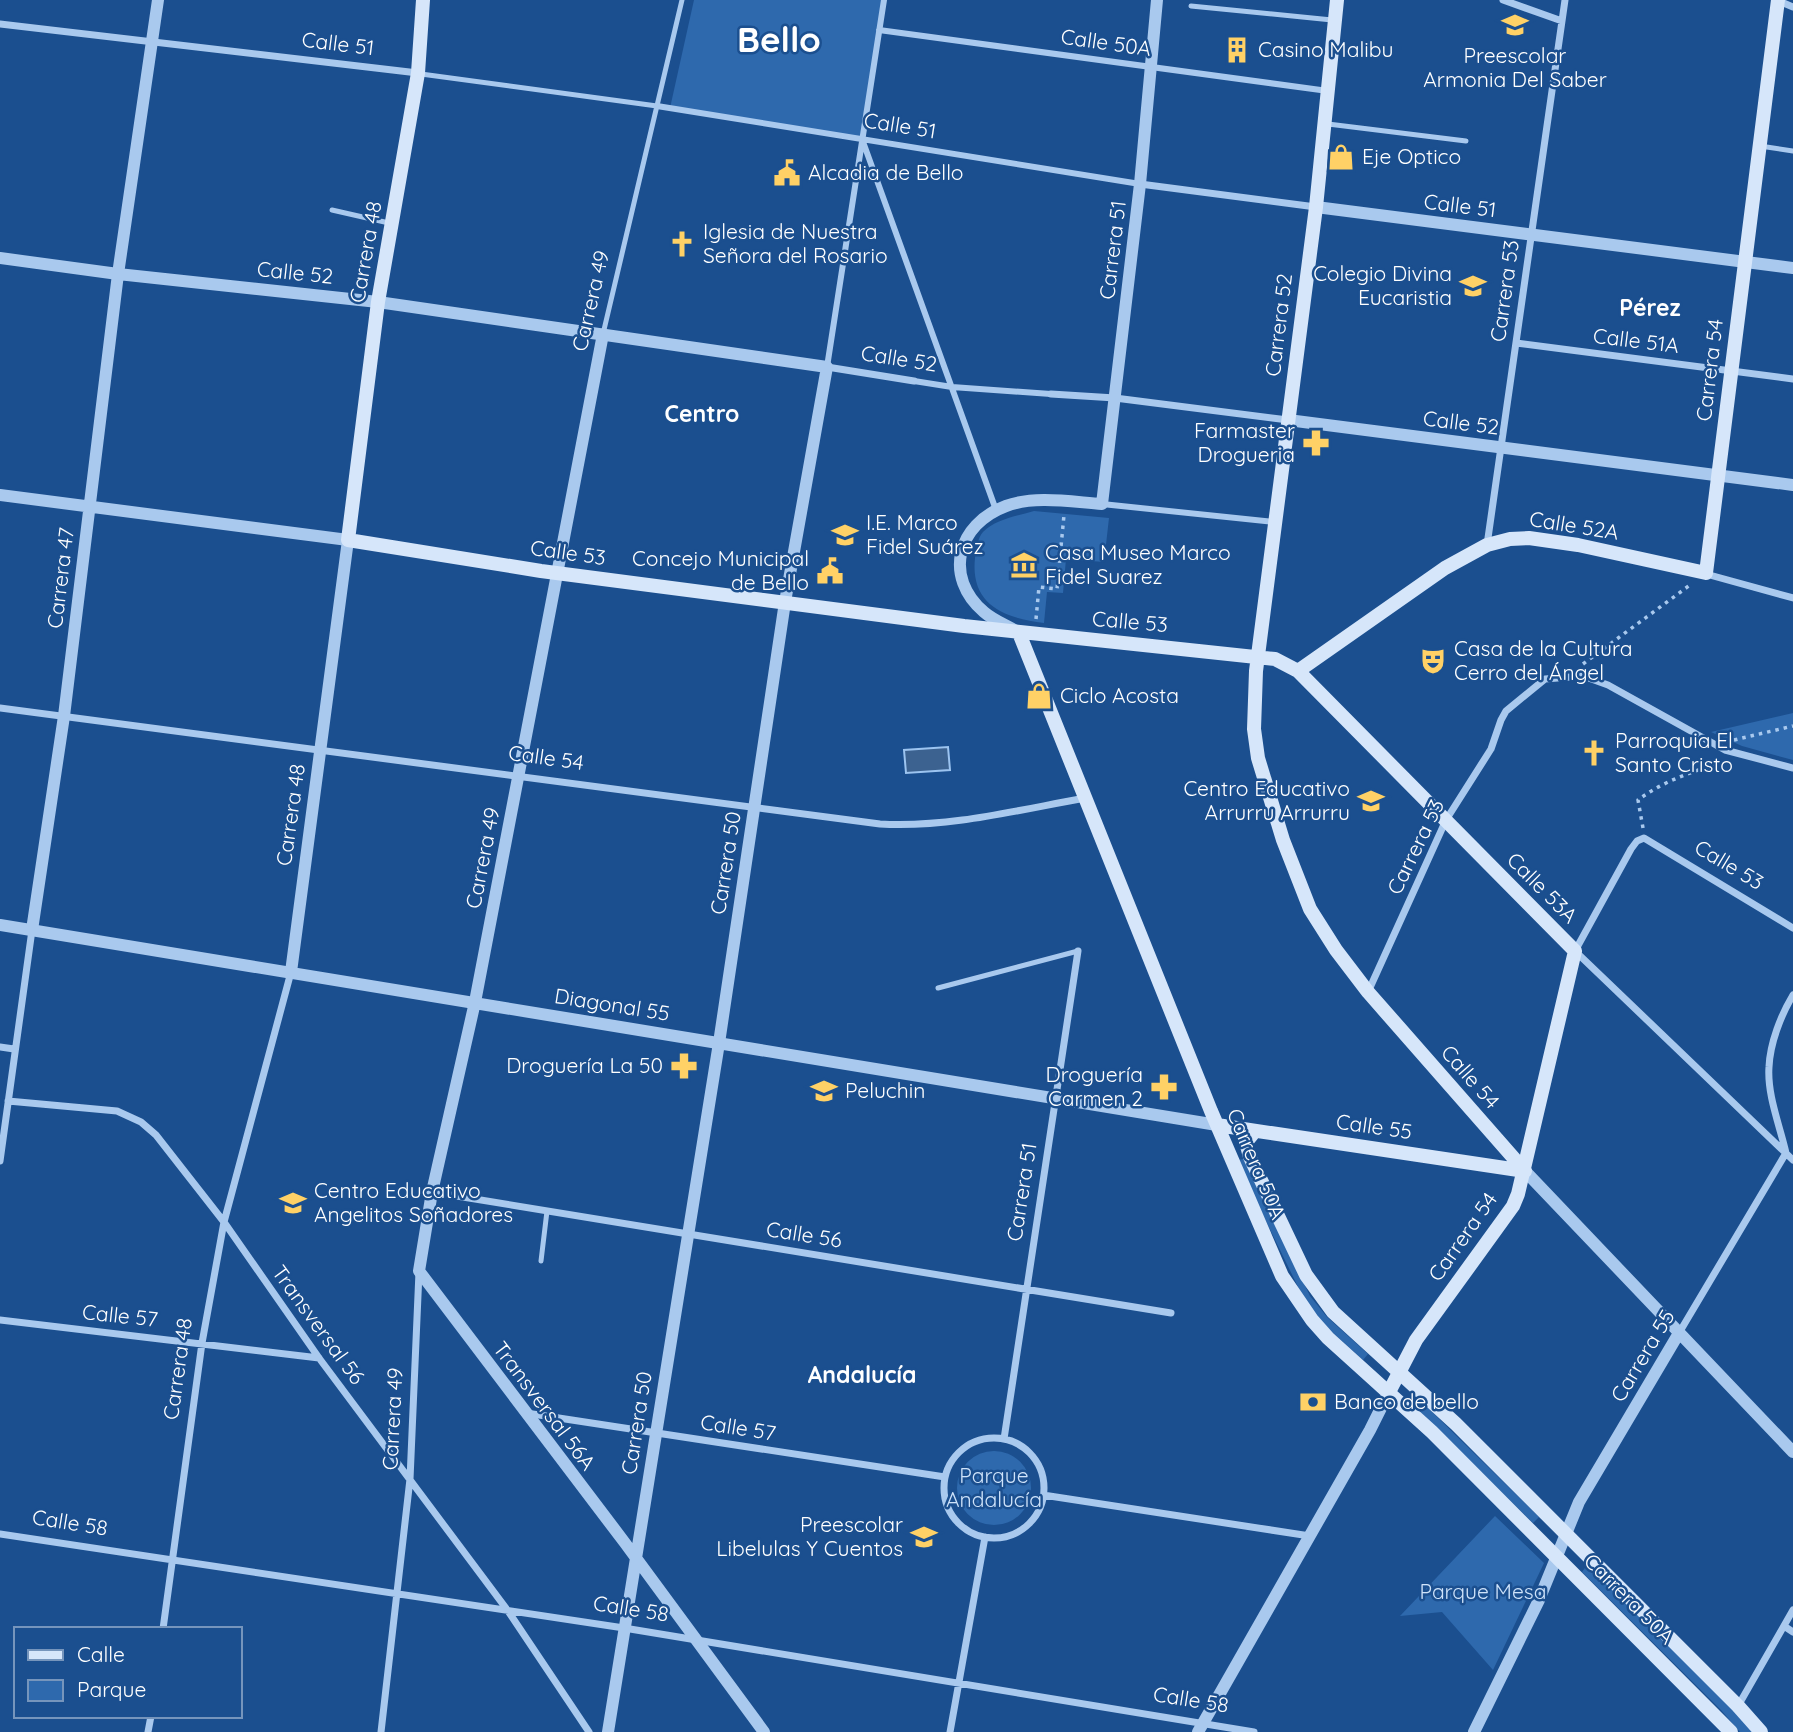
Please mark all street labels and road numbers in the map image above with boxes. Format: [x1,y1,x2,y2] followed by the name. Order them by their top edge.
[1059,23,1153,61] street label: Calle 50A
[300,26,376,60] street label: Calle 51
[862,106,938,144] street label: Calle 51
[1422,188,1498,222] street label: Calle 51
[343,199,387,305] street label: Carrera 48
[1093,199,1131,301] street label: Carrera 51
[1484,238,1524,344] street label: Carrera 53
[566,248,614,354] street label: Carrera 49
[256,255,335,289] street label: Calle 52
[1259,272,1297,378] street label: Carrera 52
[1690,317,1728,422] street label: Carrera 54
[1592,322,1681,358] street label: Calle 51A
[859,339,939,377] street label: Calle 52
[1422,404,1501,440] street label: Calle 52
[1528,505,1621,545] street label: Calle 52A
[41,526,79,630] street label: Carrera 47
[529,534,608,570] street label: Calle 53
[1091,605,1169,637] street label: Calle 53
[507,739,586,775] street label: Calle 54
[270,762,310,868] street label: Carrera 48
[1381,795,1449,898] street label: Carrera 53
[459,805,505,911] street label: Carrera 49
[704,809,746,916] street label: Carrera 50
[1690,833,1769,895] street label: Calle 53
[1502,846,1584,928] street label: Calle 53A
[553,982,671,1026] street label: Diagonal 55
[1436,1039,1505,1114] street label: Calle 54
[1222,1104,1292,1223] street label: Carrera 50A
[1335,1108,1414,1144] street label: Calle 55
[1000,1141,1042,1243] street label: Carrera 51
[1422,1187,1502,1286] street label: Carrera 54
[764,1215,844,1253] street label: Calle 56
[267,1260,371,1389] street label: Transversal 56
[81,1298,159,1332] street label: Calle 57
[1604,1305,1680,1406] street label: Carrera 55
[157,1316,197,1422] street label: Carrera 48
[488,1336,602,1475] street label: Transversal 56A
[376,1367,408,1471] street label: Carrera 49
[615,1369,657,1476] street label: Carrera 50
[699,1408,778,1446] street label: Calle 57
[30,1503,110,1541] street label: Calle 58
[1579,1547,1681,1649] street label: Carrera 50A
[591,1589,671,1627] street label: Calle 58
[1151,1680,1231,1718] street label: Calle 58

